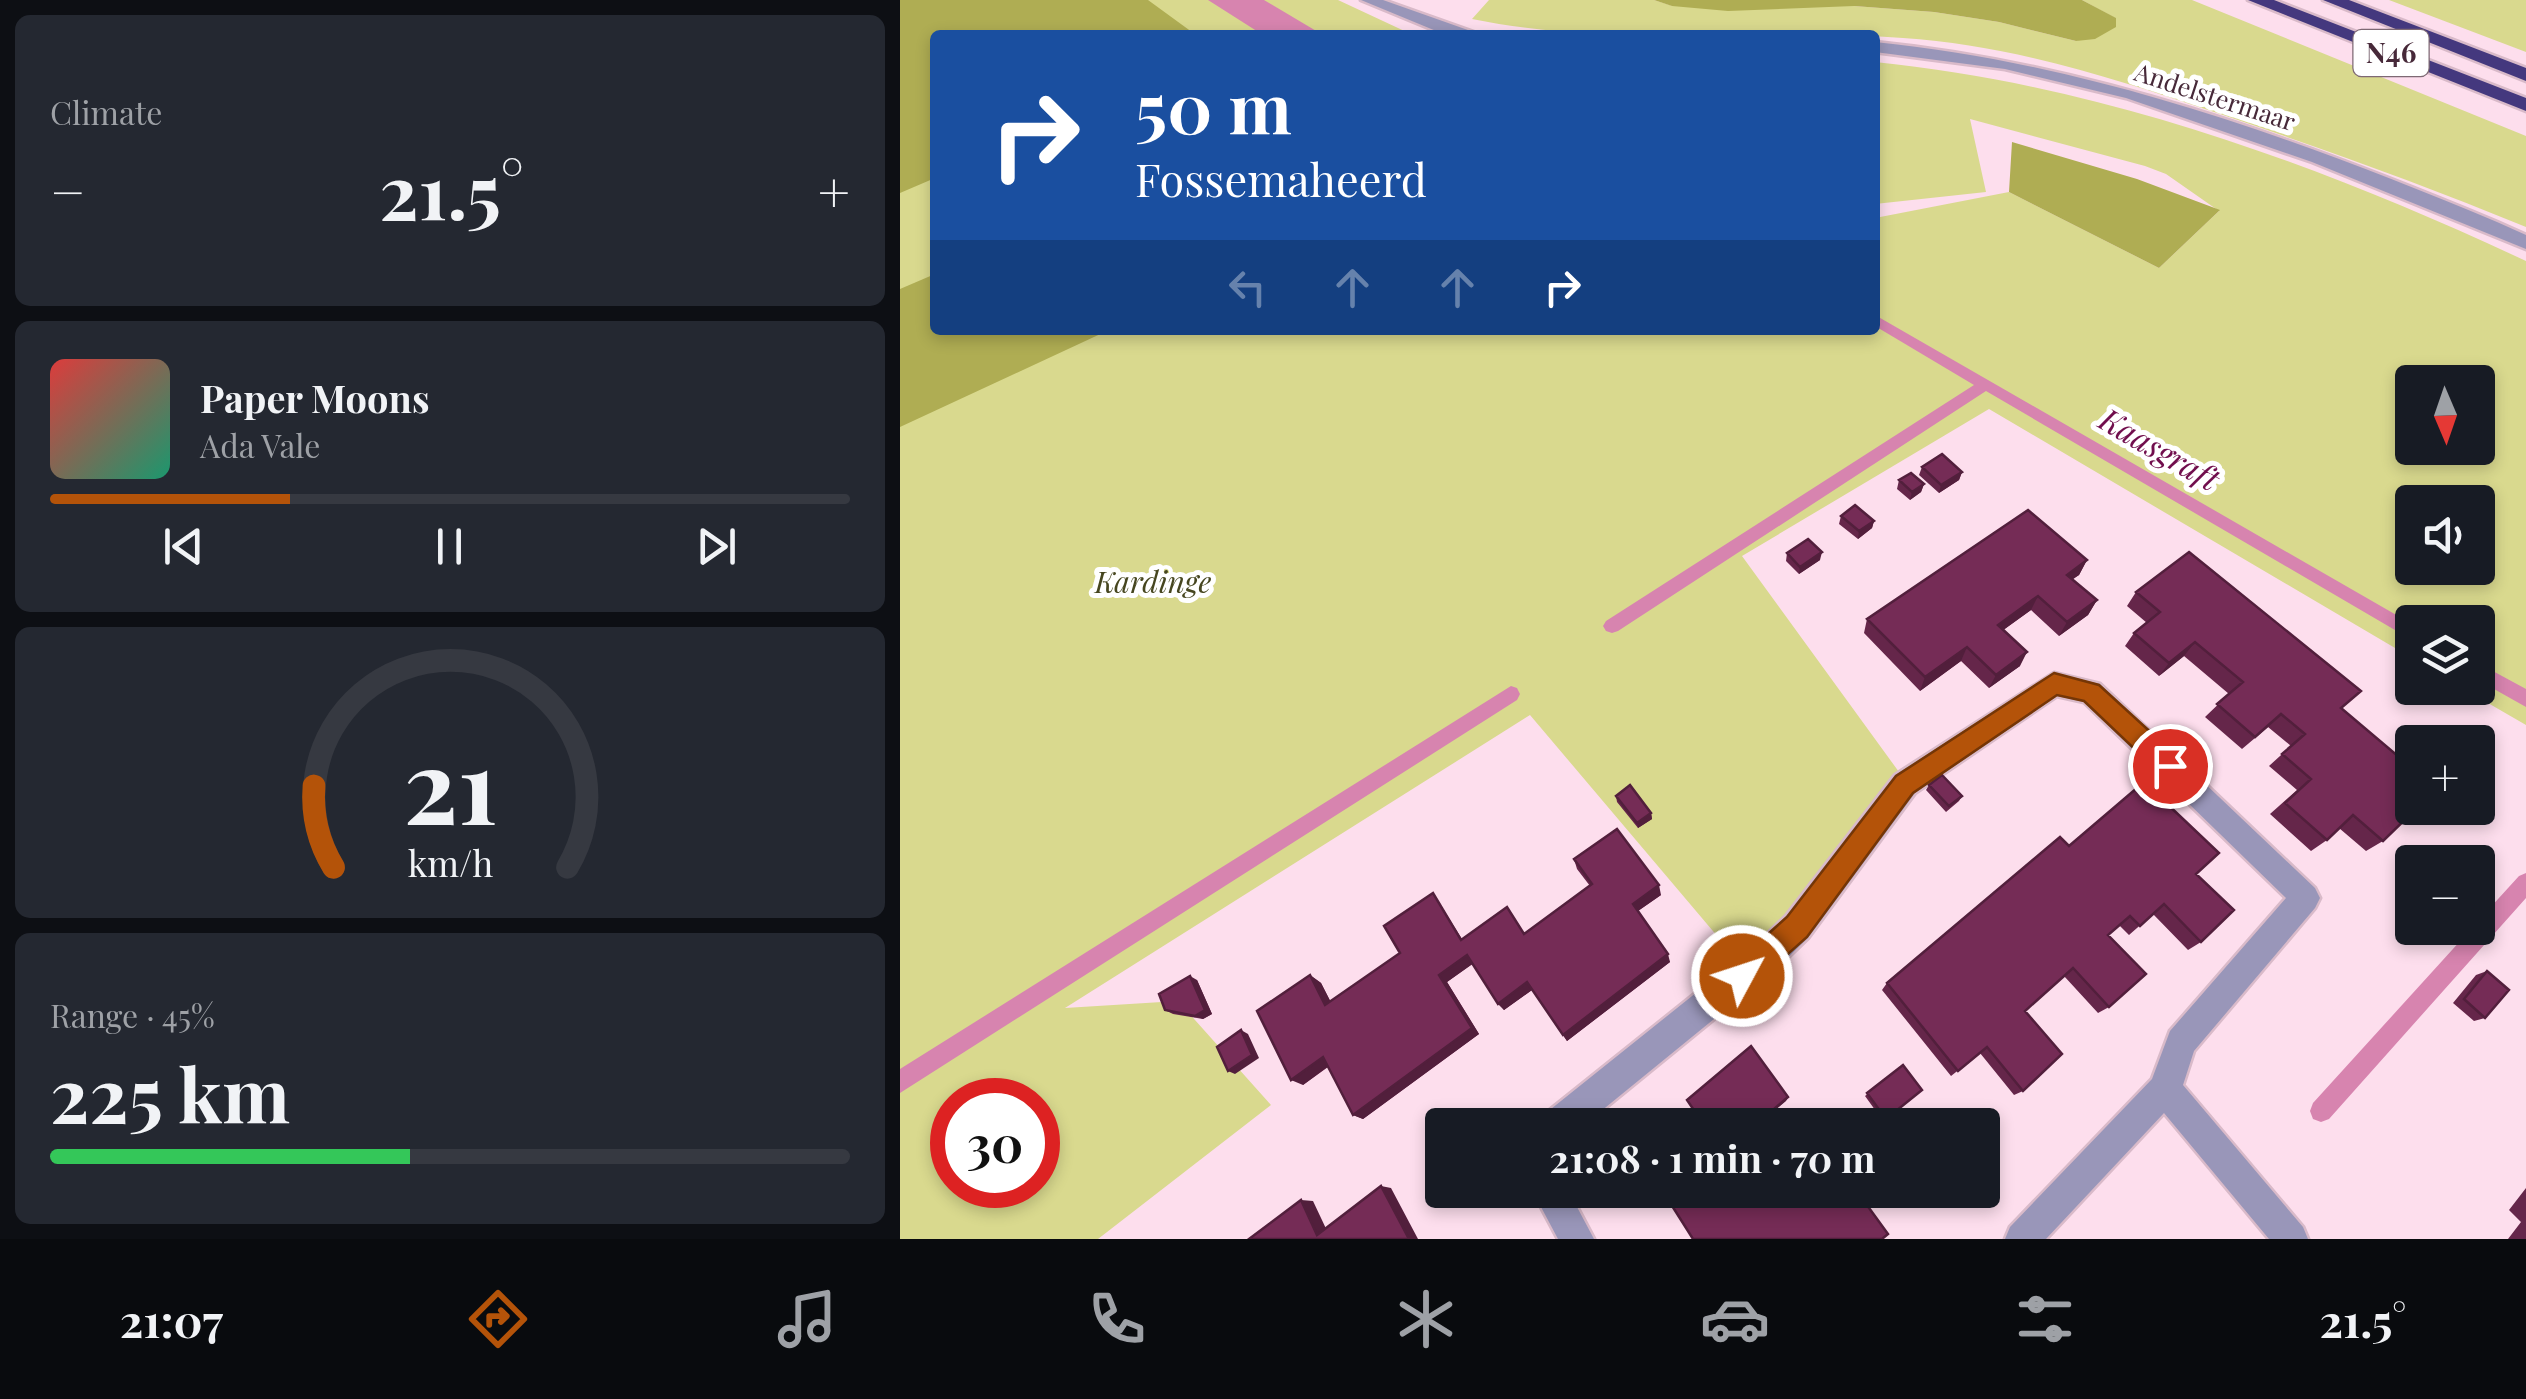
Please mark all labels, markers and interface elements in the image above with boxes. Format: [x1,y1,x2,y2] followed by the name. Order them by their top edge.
[2354,30,2428,76] road number: N46
[2130,54,2300,137] street label: Andelstermaar
[1135,58,1292,152] text: 50 m
[970,70,1100,200] icon: right
[50,90,162,133] text: Climate
[379,139,524,239] text: 21.5°
[1135,148,1427,208] text: Fossemaheerd
[50,153,86,227] text: −
[818,153,850,227] text: +
[1220,260,1275,315] icon: left
[1325,260,1380,315] icon: ahead
[1430,260,1485,315] icon: ahead
[1535,260,1590,315] icon: right
[2395,365,2495,465] north arrow
[2395,365,2495,945] map controls
[200,372,429,423] text: Paper Moons
[2091,395,2229,500] water label: Kaasgraft
[200,423,320,466] text: Ada Vale
[2395,485,2495,585] button: sound
[156,519,211,574] icon: previous
[422,519,477,574] icon: pause
[689,519,744,574] icon: next
[1094,561,1211,601] park label: Kardinge
[2395,605,2495,705] button: layers
[403,712,497,851] text: 21
[2128,724,2213,809] pin
[2395,725,2495,825] button: +
[2143,739,2198,794] icon: arrive
[407,838,493,886] text: km/h
[2395,845,2495,945] button: −
[1690,924,1794,1028] position arrow
[50,993,215,1036] text: Range · 45%
[50,1042,290,1142] text: 225 km
[930,1078,1060,1208] speed limit sign: 30
[1550,1132,1875,1183] text: 21:08 · 1 min · 70 m
[463,1284,533,1354] icon: directions
[772,1284,842,1354] icon: music
[1082,1284,1152,1354] icon: phone
[1391,1284,1461,1354] icon: climate
[1700,1284,1770,1354] icon: car
[2010,1284,2080,1354] icon: filters
[120,1289,223,1349] text: 21:07
[2319,1289,2406,1349] text: 21.5°

